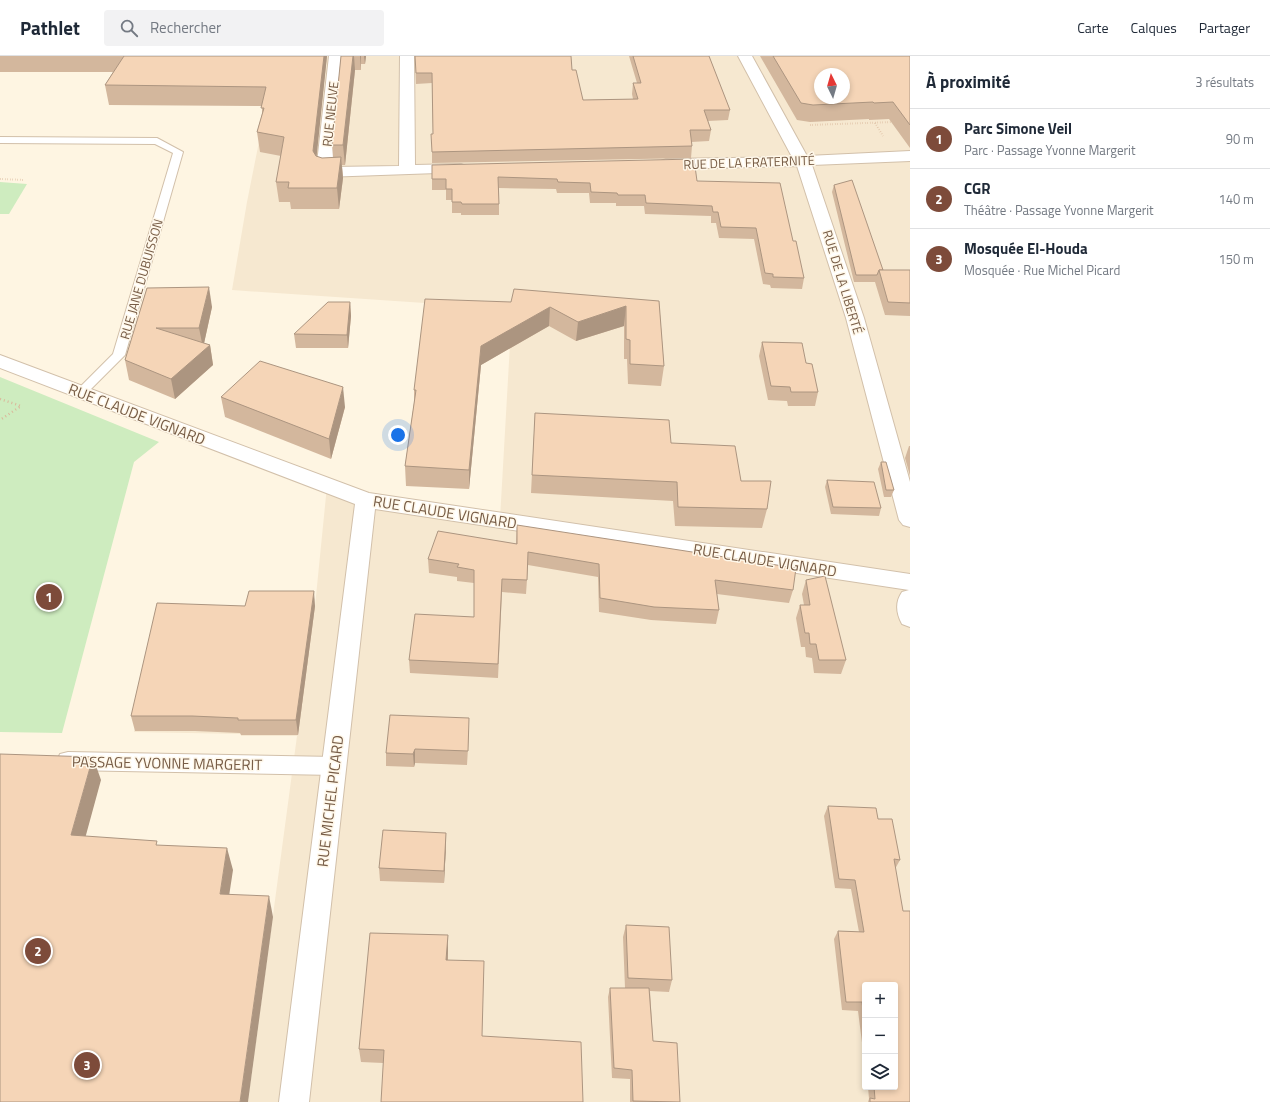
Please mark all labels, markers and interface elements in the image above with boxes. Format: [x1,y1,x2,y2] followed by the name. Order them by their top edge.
[104,10,384,46] search box
[20,13,80,42] text: Pathlet
[150,16,221,39] text: Rechercher
[118,17,140,39] icon: search
[1077,17,1109,38] text: Carte
[1131,17,1177,38] text: Calques
[1199,17,1250,38] text: Partager
[814,68,850,104] north arrow
[926,69,1010,95] text: À proximité
[1195,72,1254,92] text: 3 résultats
[317,80,343,148] street label: RUE NEUVE
[964,117,1072,140] text: Parc Simone Veil
[935,129,943,149] text: 1
[1226,129,1254,149] text: 90 m
[964,140,1135,160] text: Parc · Passage Yvonne Margerit
[683,150,815,174] street label: RUE DE LA FRATERNITÉ
[964,177,991,200] text: CGR
[935,189,943,209] text: 2
[1218,189,1254,209] text: 140 m
[964,200,1154,220] text: Théâtre · Passage Yvonne Margerit
[114,216,168,342] street label: RUE JANE DUBUISSON
[818,227,868,337] street label: RUE DE LA LIBERTÉ
[964,237,1088,260] text: Mosquée El-Houda
[935,249,943,269] text: 3
[1218,249,1254,269] text: 150 m
[964,260,1120,280] text: Mosquée · Rue Michel Picard
[65,377,209,451] street label: RUE CLAUDE VIGNARD
[388,425,408,445] your location
[371,489,519,535] street label: RUE CLAUDE VIGNARD
[691,537,839,583] street label: RUE CLAUDE VIGNARD
[36,582,62,612] pin: 1
[311,734,349,868] street label: RUE MICHEL PICARD
[72,750,263,776] street label: PASSAGE YVONNE MARGERIT
[25,936,51,966] pin: 2
[862,982,898,1090] map controls
[862,982,898,1018] button: +
[862,1018,898,1054] button: −
[74,1050,100,1080] pin: 3
[862,1054,898,1090] button: layers

